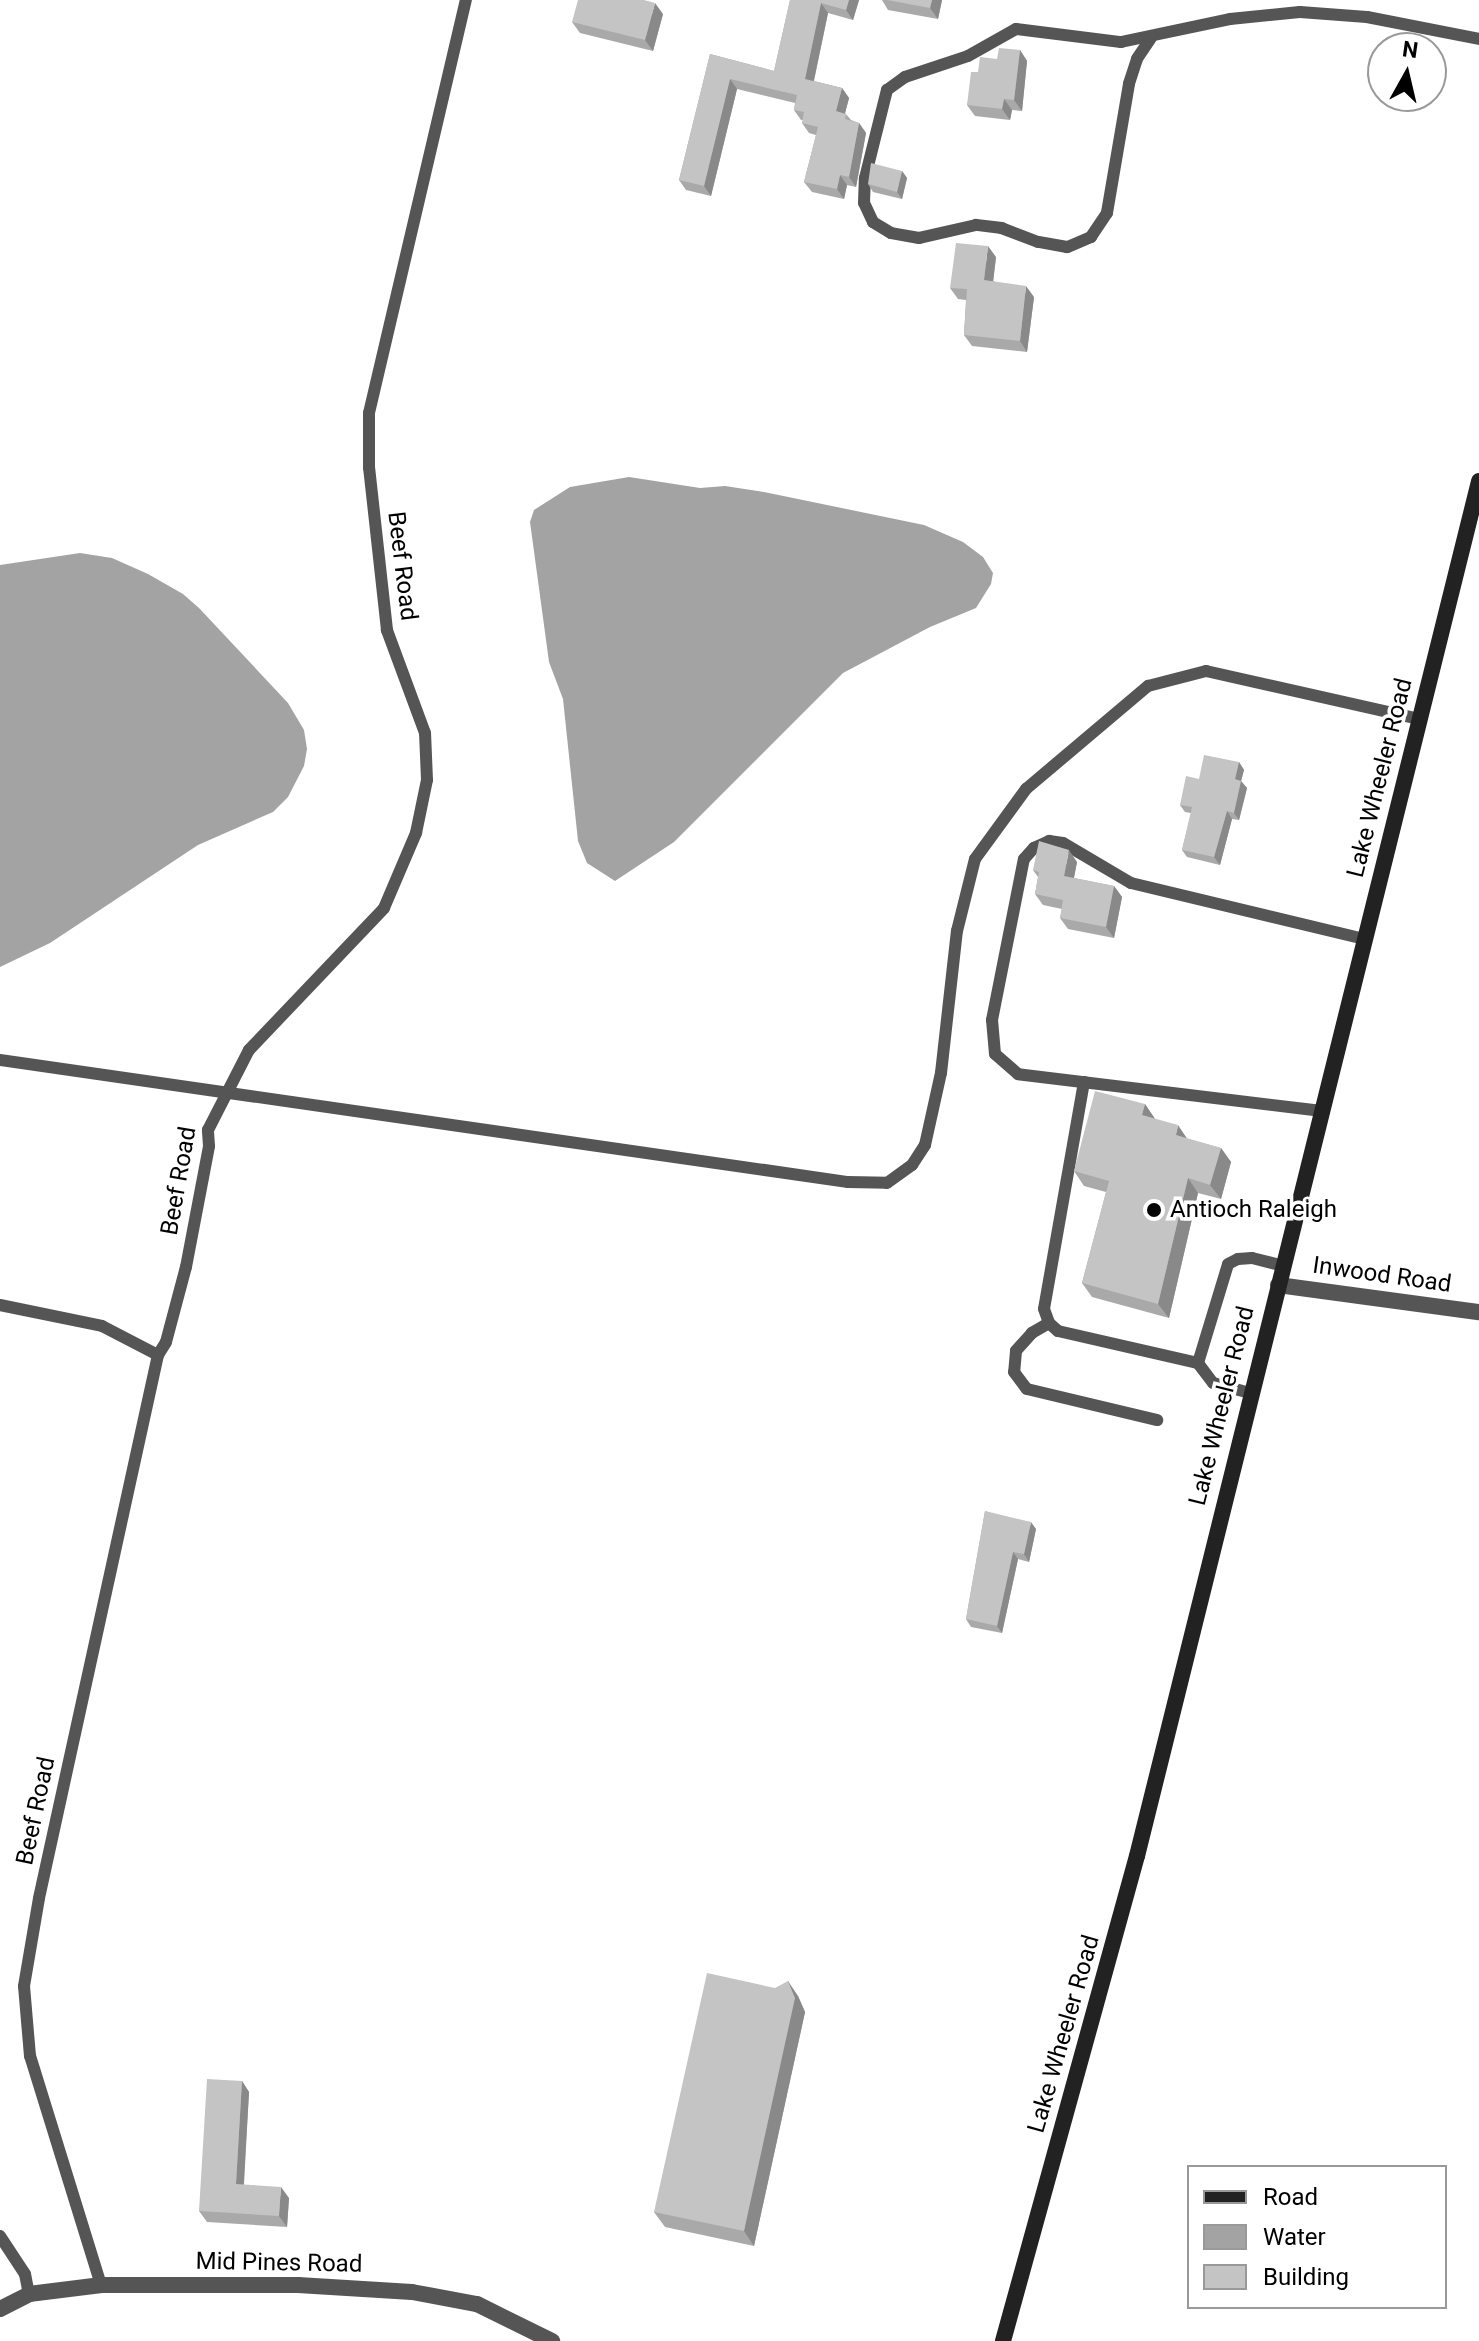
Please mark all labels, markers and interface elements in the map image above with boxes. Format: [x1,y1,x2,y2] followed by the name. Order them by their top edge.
[1367,32,1447,112] north arrow
[1401,36,1420,63] text: N
[381,510,423,622] street label: Beef Road
[1341,675,1419,881] street label: Lake Wheeler Road
[155,1124,203,1238] street label: Beef Road
[1170,1196,1337,1224] place label: Antioch Raleigh
[1145,1201,1163,1219] marker: Antioch Raleigh
[1311,1251,1453,1299] street label: Inwood Road
[1183,1303,1261,1509] street label: Lake Wheeler Road
[11,1754,61,1868] street label: Beef Road
[1022,1932,1106,2136] street label: Lake Wheeler Road
[1187,2165,1447,2309] legend
[1263,2183,1318,2211] text: Road
[1263,2223,1326,2251] text: Water
[195,2247,363,2279] street label: Mid Pines Road
[1263,2263,1349,2291] text: Building

